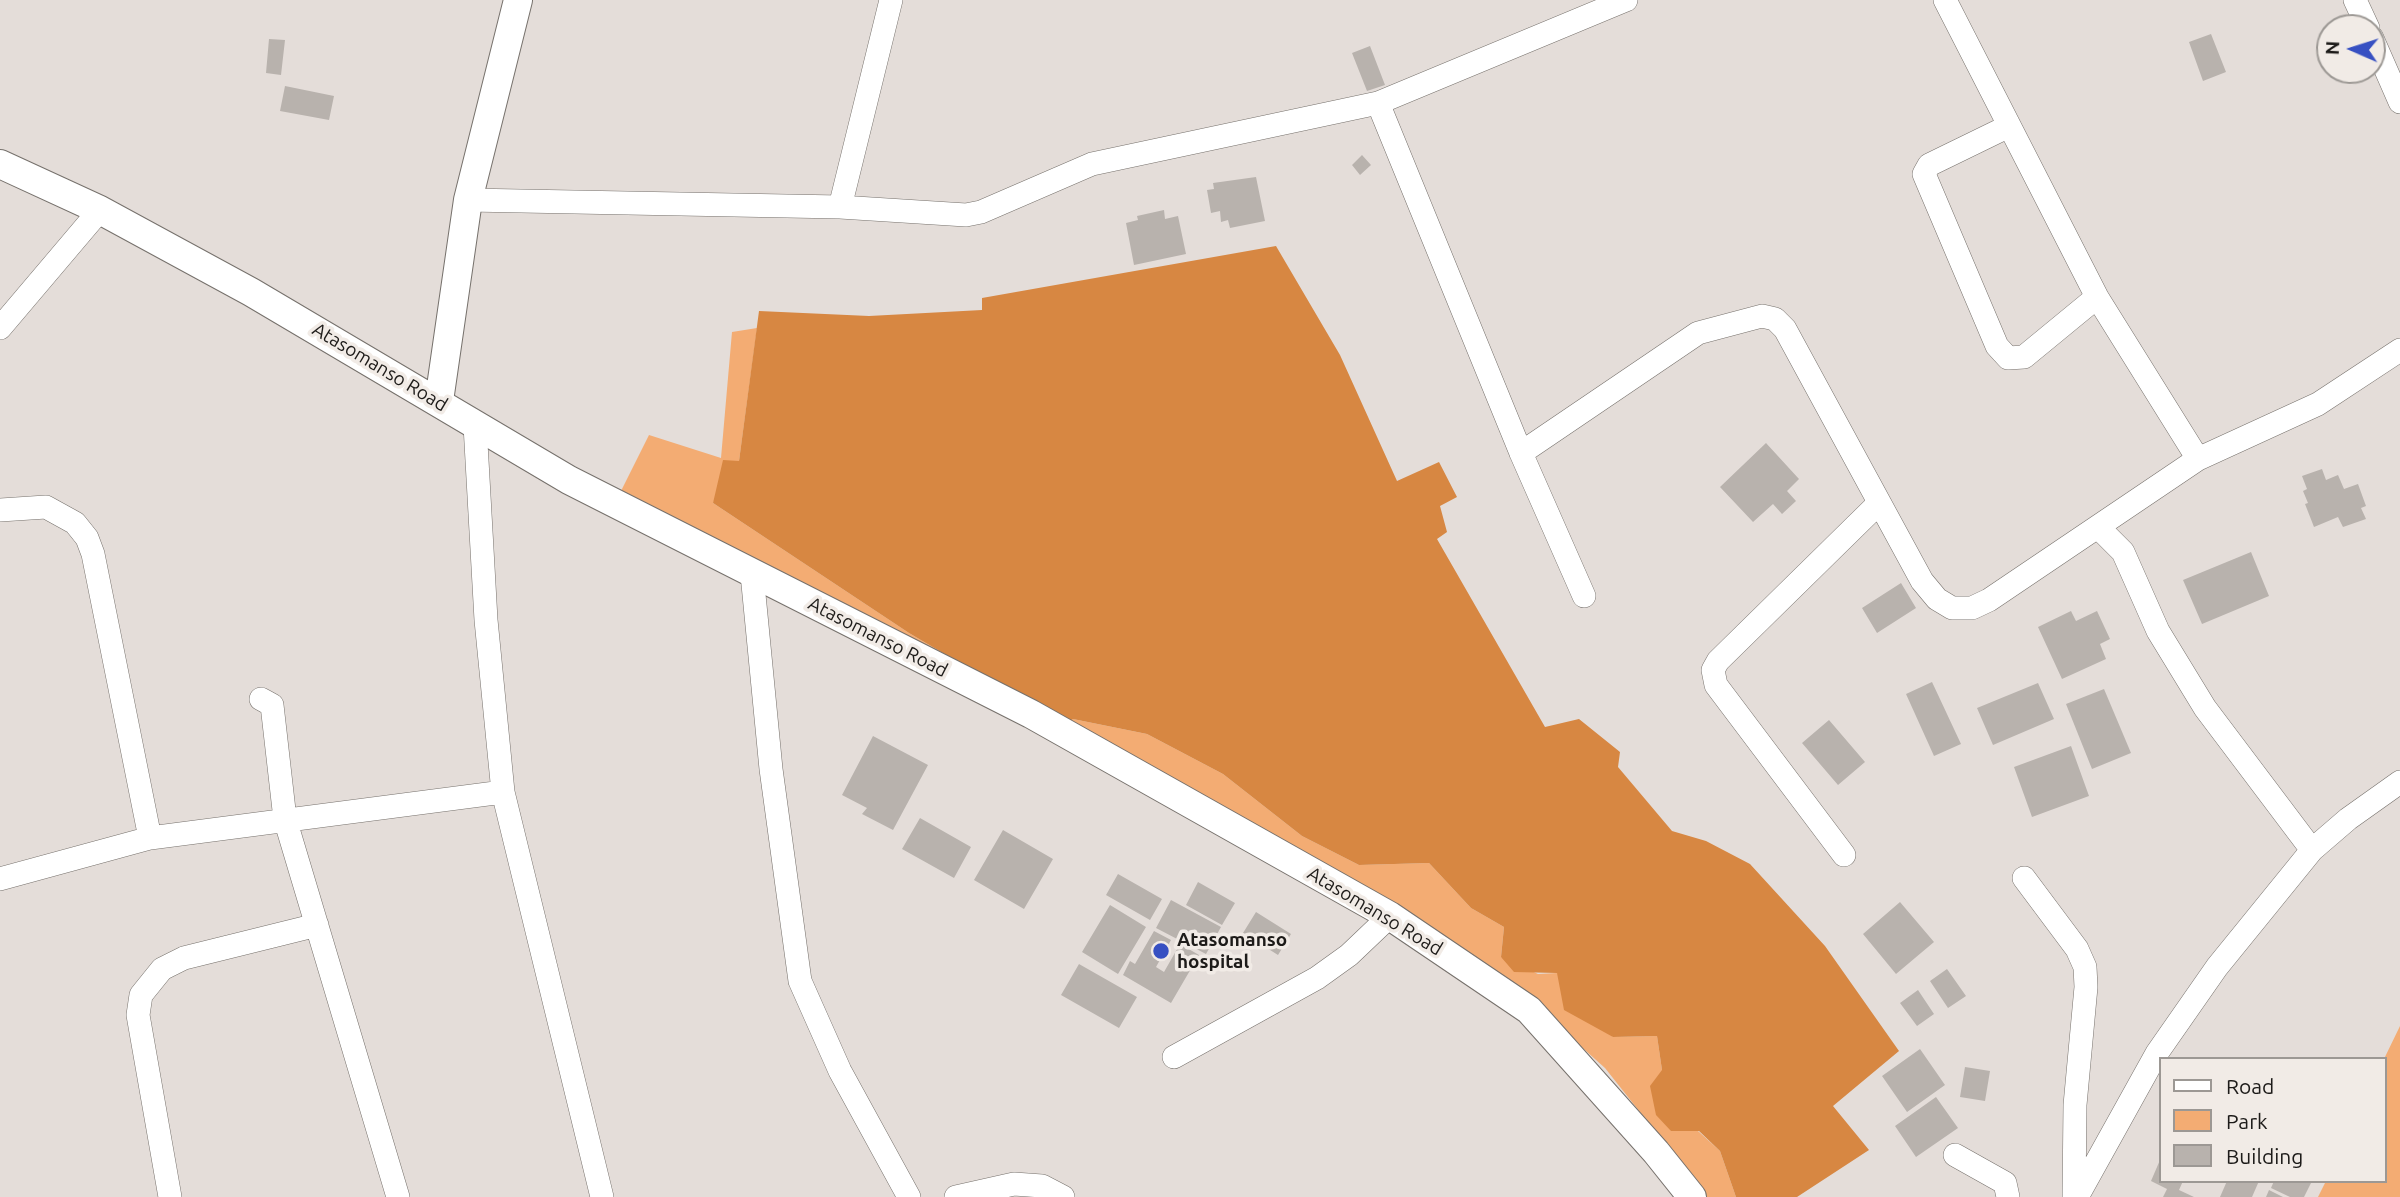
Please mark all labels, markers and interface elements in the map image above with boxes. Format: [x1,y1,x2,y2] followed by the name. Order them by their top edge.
[2316,14,2386,84] north arrow
[2321,40,2343,56] text: N
[308,318,452,416] street label: Atasomanso Road
[804,592,952,682] street label: Atasomanso Road
[1303,862,1447,960] street label: Atasomanso Road
[1177,929,1287,973] place label: Atasomanso hospital
[1151,941,1171,961] marker: Atasomanso hospital
[2158,1057,2386,1183] legend
[2226,1074,2274,1098] text: Road
[2226,1109,2268,1133] text: Park
[2226,1144,2303,1168] text: Building

